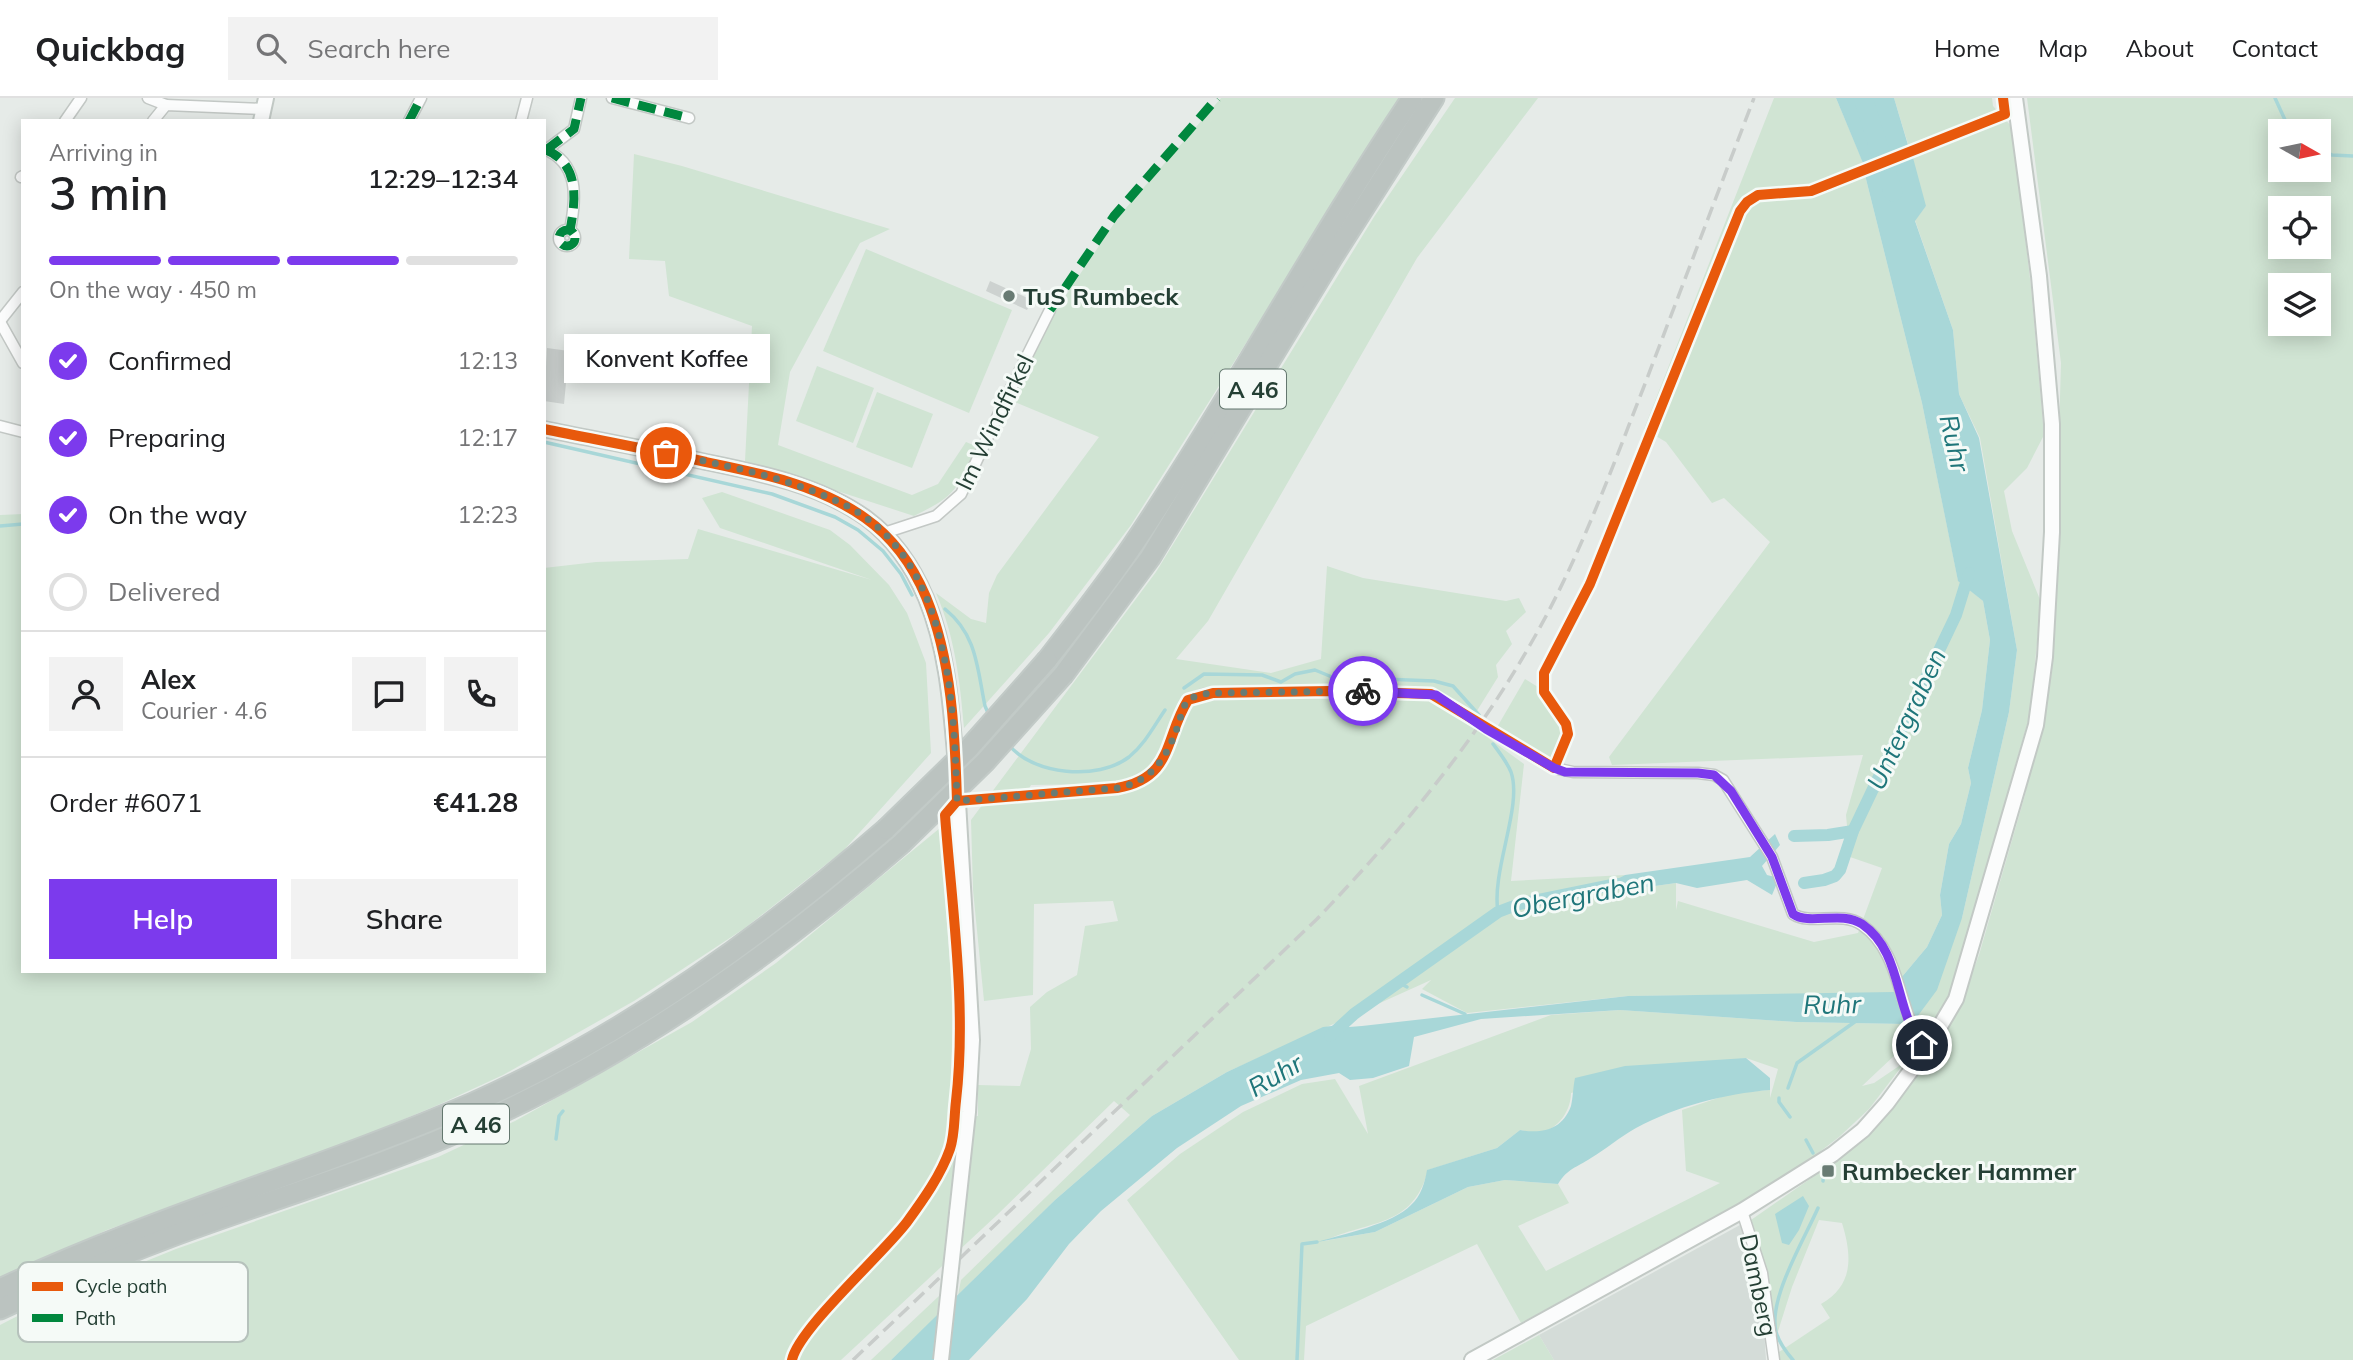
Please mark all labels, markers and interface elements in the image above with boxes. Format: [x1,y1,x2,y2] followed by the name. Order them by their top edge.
[228,17,718,80] search box
[35,28,186,69] text: Quickbag
[252,29,290,67] icon: search
[308,32,450,65] text: Search here
[1934,33,2000,63] text: Home
[2038,33,2088,63] text: Map
[2126,33,2194,63] text: About
[2232,33,2318,63] text: Contact
[2268,119,2331,182] north arrow
[2268,119,2331,336] map controls
[49,138,158,167] text: Arriving in
[368,162,518,195] text: 12:29–12:34
[49,164,168,222] text: 3 min
[2268,196,2331,259] button: locate
[2268,273,2331,336] button: layers
[49,275,257,304] text: On the way · 450 m
[1023,281,1179,311] place label: TuS Rumbeck
[1001,288,1017,304] marker: TuS Rumbeck
[563,334,769,383] callout: Konvent Koffee
[49,342,87,380] icon: check
[108,344,232,377] text: Confirmed
[586,344,748,373] text: Konvent Koffee
[458,346,518,375] text: 12:13
[948,349,1040,495] street label: Im Windfirkel
[1220,370,1286,408] road number: A 46
[1932,411,1978,476] water label: Ruhr
[49,419,87,457] icon: check
[108,421,226,454] text: Preparing
[458,423,518,452] text: 12:17
[636,423,696,483] pin
[647,434,685,472] icon: bag
[49,496,87,534] icon: check
[108,498,247,531] text: On the way
[458,500,518,529] text: 12:23
[108,575,221,608] text: Delivered
[1859,643,1953,795] water label: Untergraben
[1328,656,1398,726] courier
[49,657,123,731] button: person
[352,657,426,731] button: chat
[444,657,518,731] button: phone
[141,663,196,696] text: Alex
[1344,672,1382,710] icon: bike
[141,696,267,725] text: Courier · 4.6
[49,786,202,819] text: Order #6071
[434,786,518,819] text: €41.28
[1509,865,1657,925] water label: Obergraben
[49,879,277,959] button: Help
[291,879,518,959] button: Share
[1803,987,1863,1021] water label: Ruhr
[1892,1015,1952,1075] pin
[1903,1026,1941,1064] icon: home
[1242,1046,1310,1104] water label: Ruhr
[443,1105,509,1144] road number: A 46
[1842,1156,2077,1186] place label: Rumbecker Hammer
[1820,1163,1836,1179] marker: Rumbecker Hammer
[1734,1231,1784,1339] street label: Damberg
[18,1262,248,1342] legend
[75,1274,167,1298] text: Cycle path
[75,1306,116,1330] text: Path

